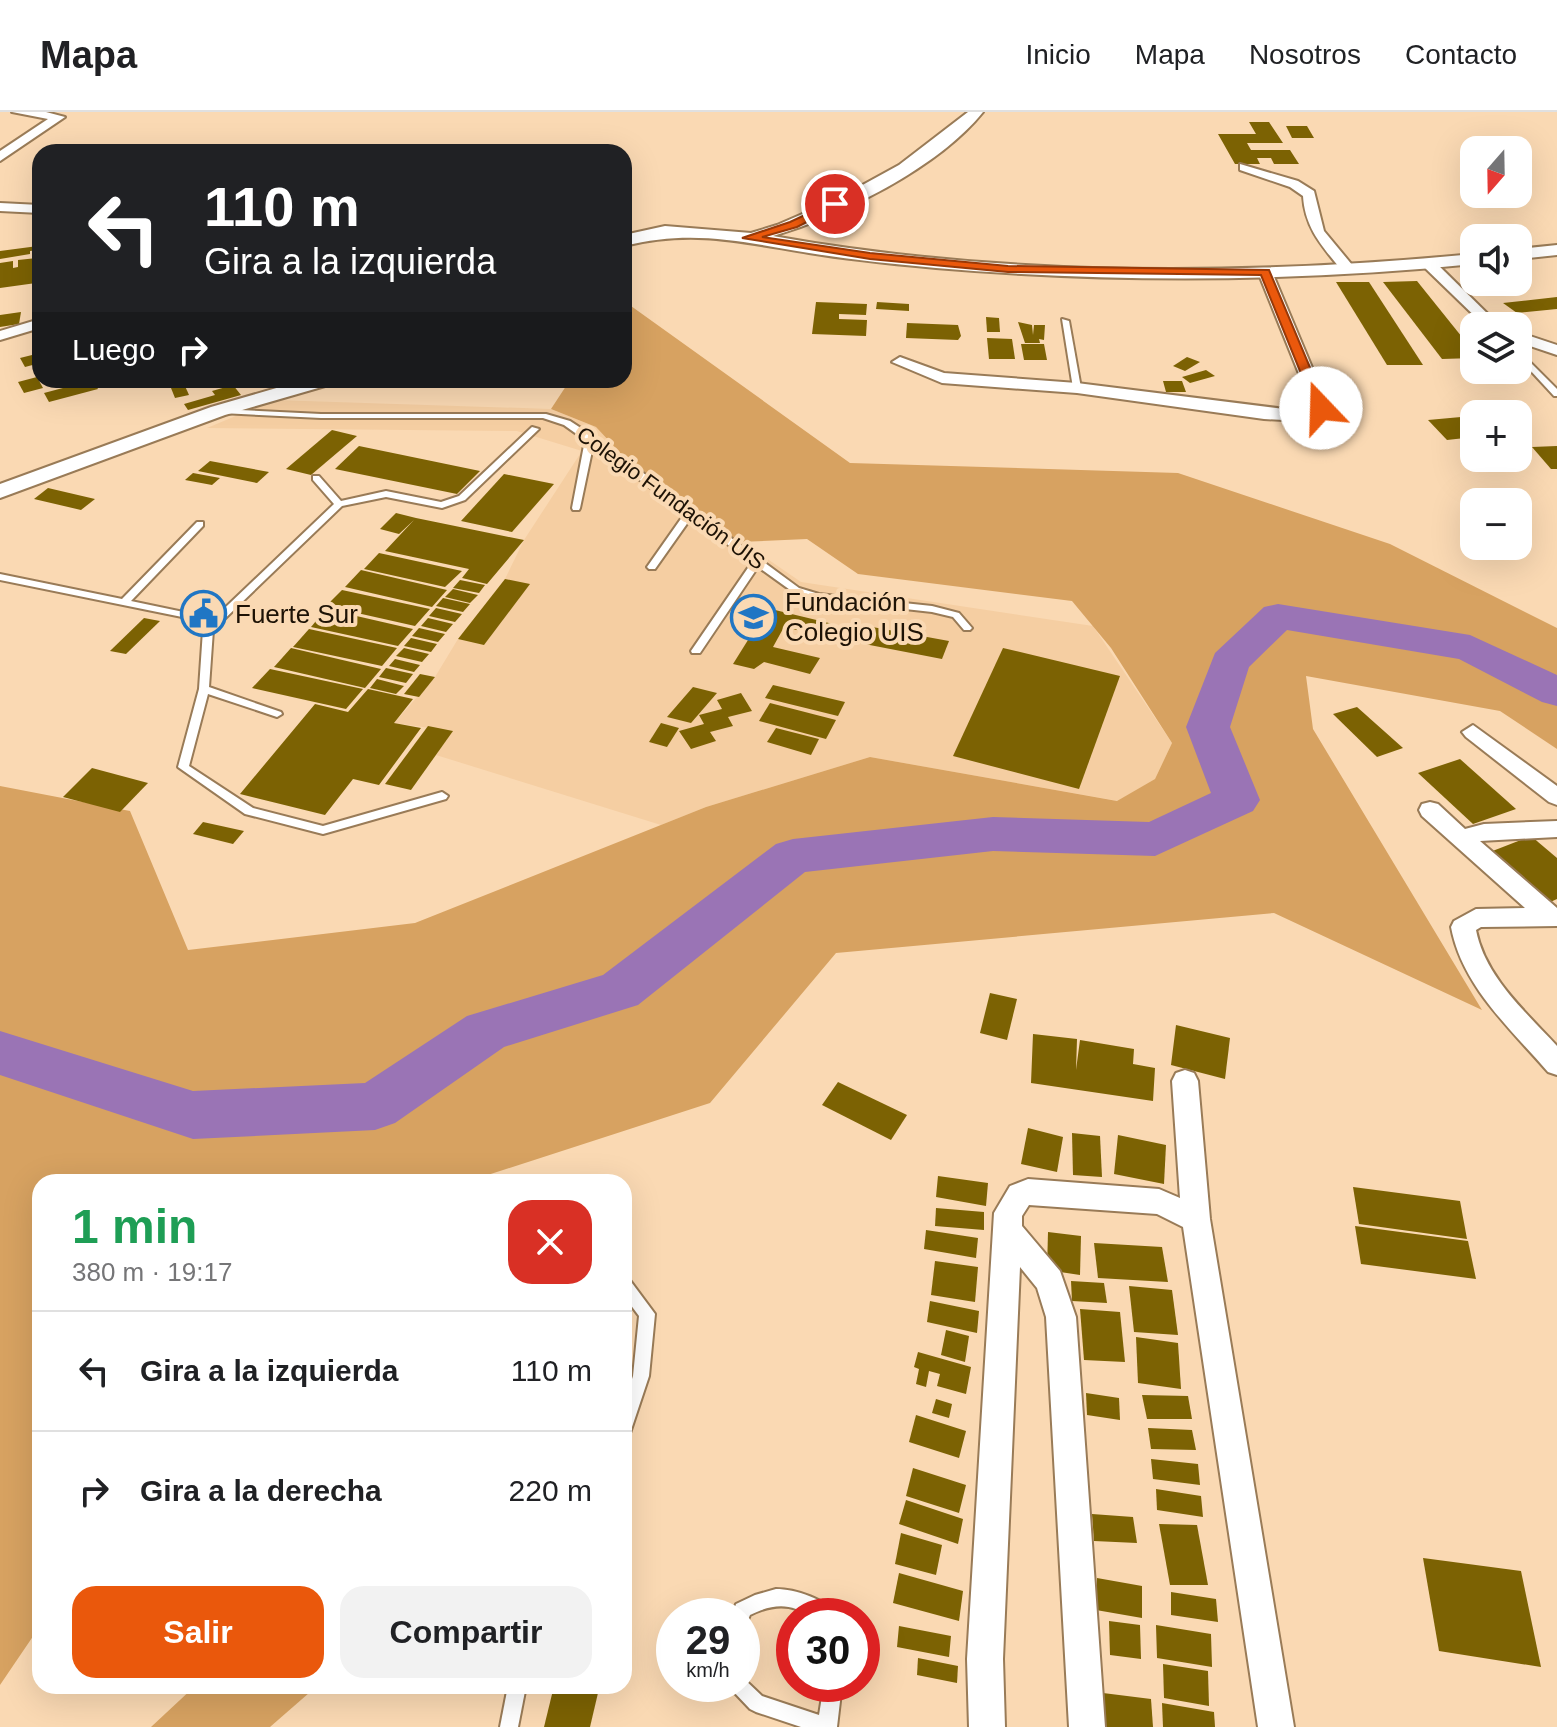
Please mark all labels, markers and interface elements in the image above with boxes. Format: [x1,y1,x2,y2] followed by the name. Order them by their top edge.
[40,34,137,76] text: Mapa
[1025,39,1091,70] text: Inicio
[1135,39,1205,70] text: Mapa
[1249,39,1361,70] text: Nosotros
[1405,39,1517,70] text: Contacto
[1460,136,1532,208] north arrow
[1460,136,1532,560] map controls
[801,170,869,238] pin
[204,175,360,238] text: 110 m
[72,176,176,280] icon: left
[813,182,857,226] icon: arrive
[1460,224,1532,296] button: sound
[204,241,496,282] text: Gira a la izquierda
[1460,312,1532,384] button: layers
[171,328,215,372] icon: right
[72,333,155,366] text: Luego
[1279,366,1363,450] position arrow
[1460,400,1532,472] button: +
[572,421,770,575] street label: Colegio Fundación UIS
[1460,488,1532,560] button: −
[785,587,924,647] place label: Fundación Colegio UIS
[180,590,228,638] public building icon: Fuerte Sur
[730,593,778,641] school or university icon: Fundación Colegio UIS
[235,599,358,629] place label: Fuerte Sur
[72,1200,197,1253] text: 1 min
[508,1200,592,1284] button: close
[72,1257,232,1287] text: 380 m · 19:17
[72,1349,116,1393] icon: left
[140,1354,398,1387] text: Gira a la izquierda
[511,1354,592,1387] text: 110 m
[72,1469,116,1513] icon: right
[140,1474,382,1507] text: Gira a la derecha
[509,1474,592,1507] text: 220 m
[72,1586,324,1678] button: Salir
[340,1586,592,1678] button: Compartir
[776,1598,880,1702] speed limit sign: 30
[686,1618,730,1662] text: 29
[686,1659,730,1681] text: km/h

